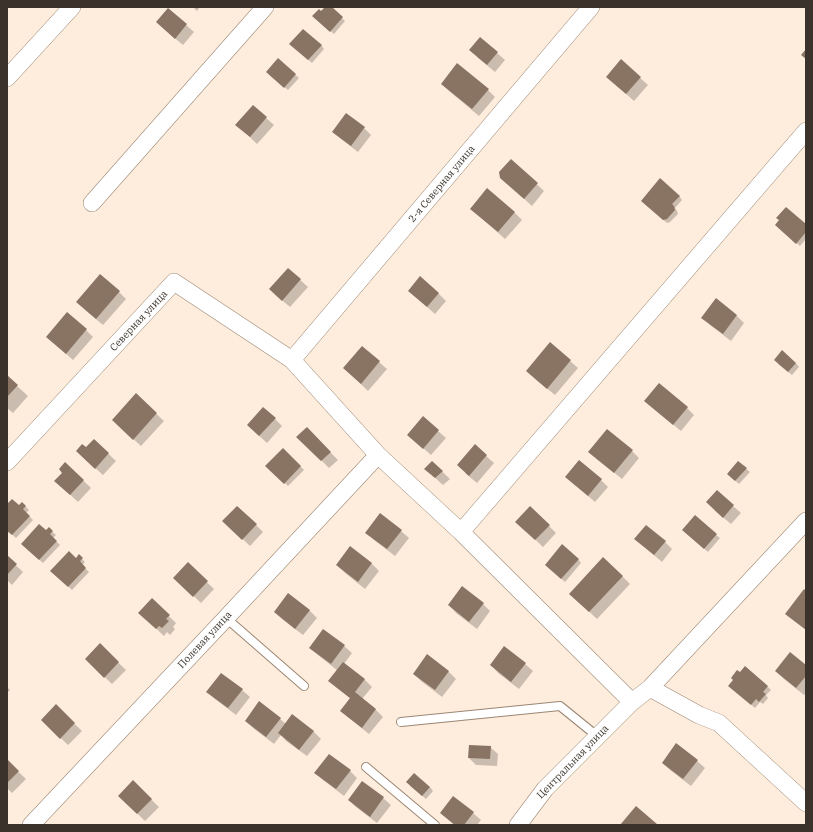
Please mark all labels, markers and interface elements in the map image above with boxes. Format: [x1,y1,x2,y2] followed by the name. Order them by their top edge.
[406,143,478,225] street label: 2-я Северная улица
[108,288,170,354] street label: Северная улица
[175,609,235,671] street label: Полевая улица
[535,723,611,801] street label: Центральная улица

